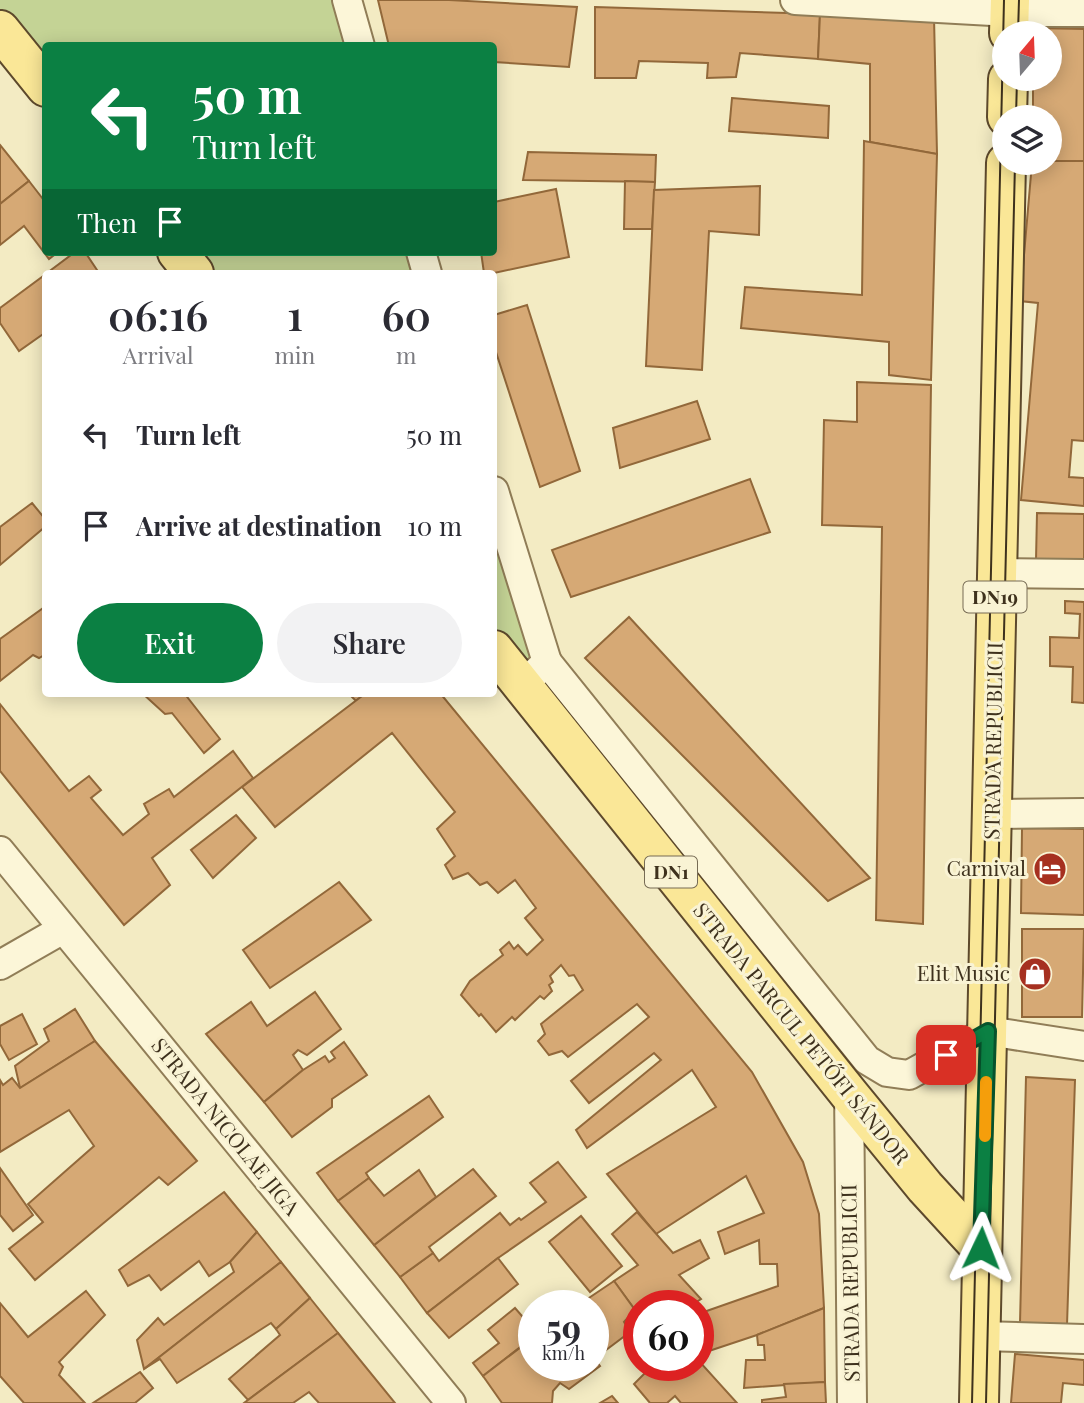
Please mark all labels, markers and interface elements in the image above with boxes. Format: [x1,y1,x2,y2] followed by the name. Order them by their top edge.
[992,21,1062,91] north arrow
[992,21,1062,175] map controls
[192,61,302,126] text: 50 m
[77,70,168,161] icon: left
[992,105,1062,175] button: layers
[192,124,316,167] text: Turn left
[151,203,189,241] icon: arrive
[77,205,137,240] text: Then
[108,286,208,342] text: 06:16
[287,286,303,342] text: 1
[381,286,431,342] text: 60
[123,339,194,370] text: Arrival
[274,339,315,370] text: min
[396,339,416,370] text: m
[77,416,115,454] icon: left
[136,417,241,452] text: Turn left
[406,417,462,452] text: 50 m
[77,507,115,545] icon: arrive
[136,508,382,543] text: Arrive at destination
[407,508,462,543] text: 10 m
[964,582,1026,612] road number: DN19
[77,603,263,683] button: Exit
[277,603,462,683] button: Share
[976,642,1008,840] street label: STRADA REPUBLICII
[1031,850,1069,888] hotel icon: Carnival
[946,853,1026,881] place label: Carnival
[645,856,697,888] road number: DN1
[688,896,917,1170] street label: STRADA PARCUL PETŐFI SÁNDOR
[1016,955,1054,993] shop icon: Elit Music
[917,958,1010,986] place label: Elit Music
[916,1025,976,1085] pin
[146,1031,307,1221] street label: STRADA NICOLAE JIGA
[927,1036,965,1074] icon: arrive
[833,1184,865,1382] street label: STRADA REPUBLICII
[944,1211,1018,1285] position arrow
[623,1290,714,1381] speed limit sign: 60
[546,1303,581,1350] text: 59
[542,1341,585,1365] text: km/h

